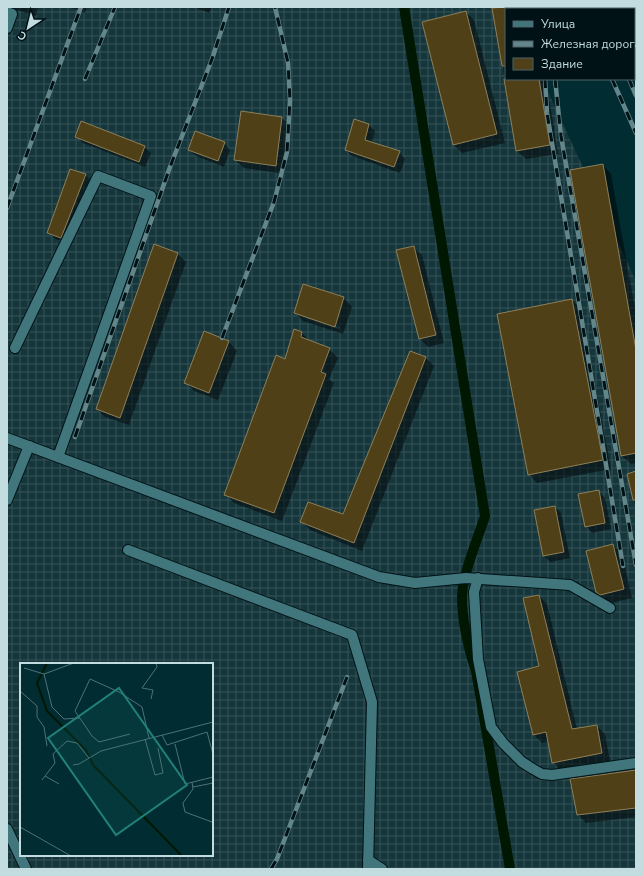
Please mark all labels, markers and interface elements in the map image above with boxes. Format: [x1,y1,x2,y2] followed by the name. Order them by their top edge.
[8,8,48,48] north arrow
[505,8,635,80] legend
[540,16,575,32] text: Улица
[15,27,30,44] text: С
[541,36,641,52] text: Железная дорога
[541,56,583,72] text: Здание
[20,663,213,856] inset map

